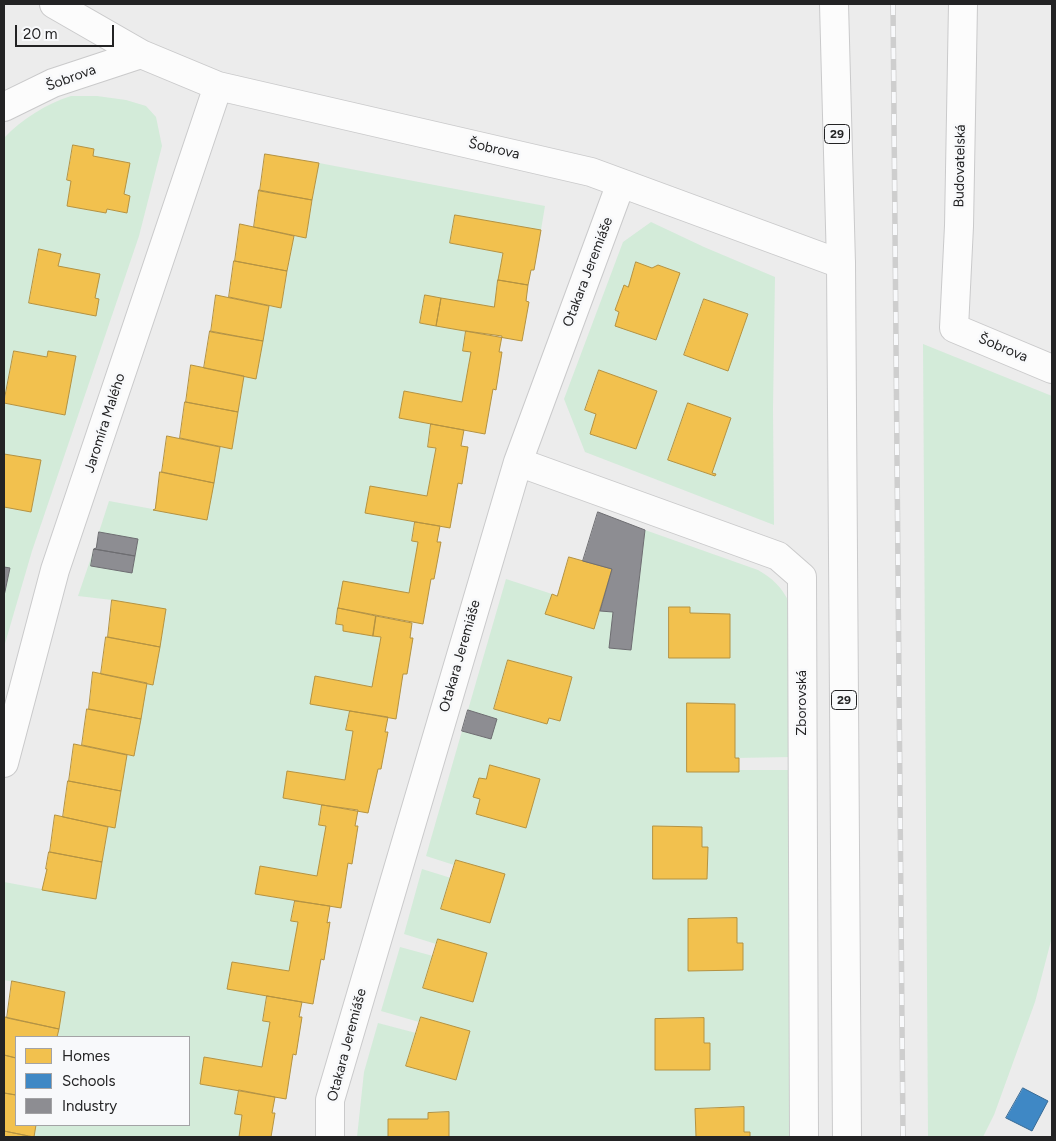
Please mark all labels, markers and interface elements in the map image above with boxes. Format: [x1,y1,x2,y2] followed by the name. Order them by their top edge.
[18,15,116,47] scale bar
[23,25,57,43] text: 20 m
[44,61,98,95] street label: Šobrova
[951,124,969,208] street label: Budovatelská
[824,125,850,144] road number: 29
[467,135,521,163] street label: Šobrova
[559,215,617,329] street label: Otakara Jeremiáše
[976,330,1030,366] street label: Šobrova
[81,371,129,475] street label: Jaromíra Malého
[436,598,484,714] street label: Otakara Jeremiáše
[794,670,810,736] street label: Zborovská
[832,690,856,710] road number: 29
[324,987,370,1103] street label: Otakara Jeremiáše
[15,1036,190,1126] legend
[62,1047,110,1065] text: Homes
[62,1072,115,1090] text: Schools
[62,1097,117,1115] text: Industry

